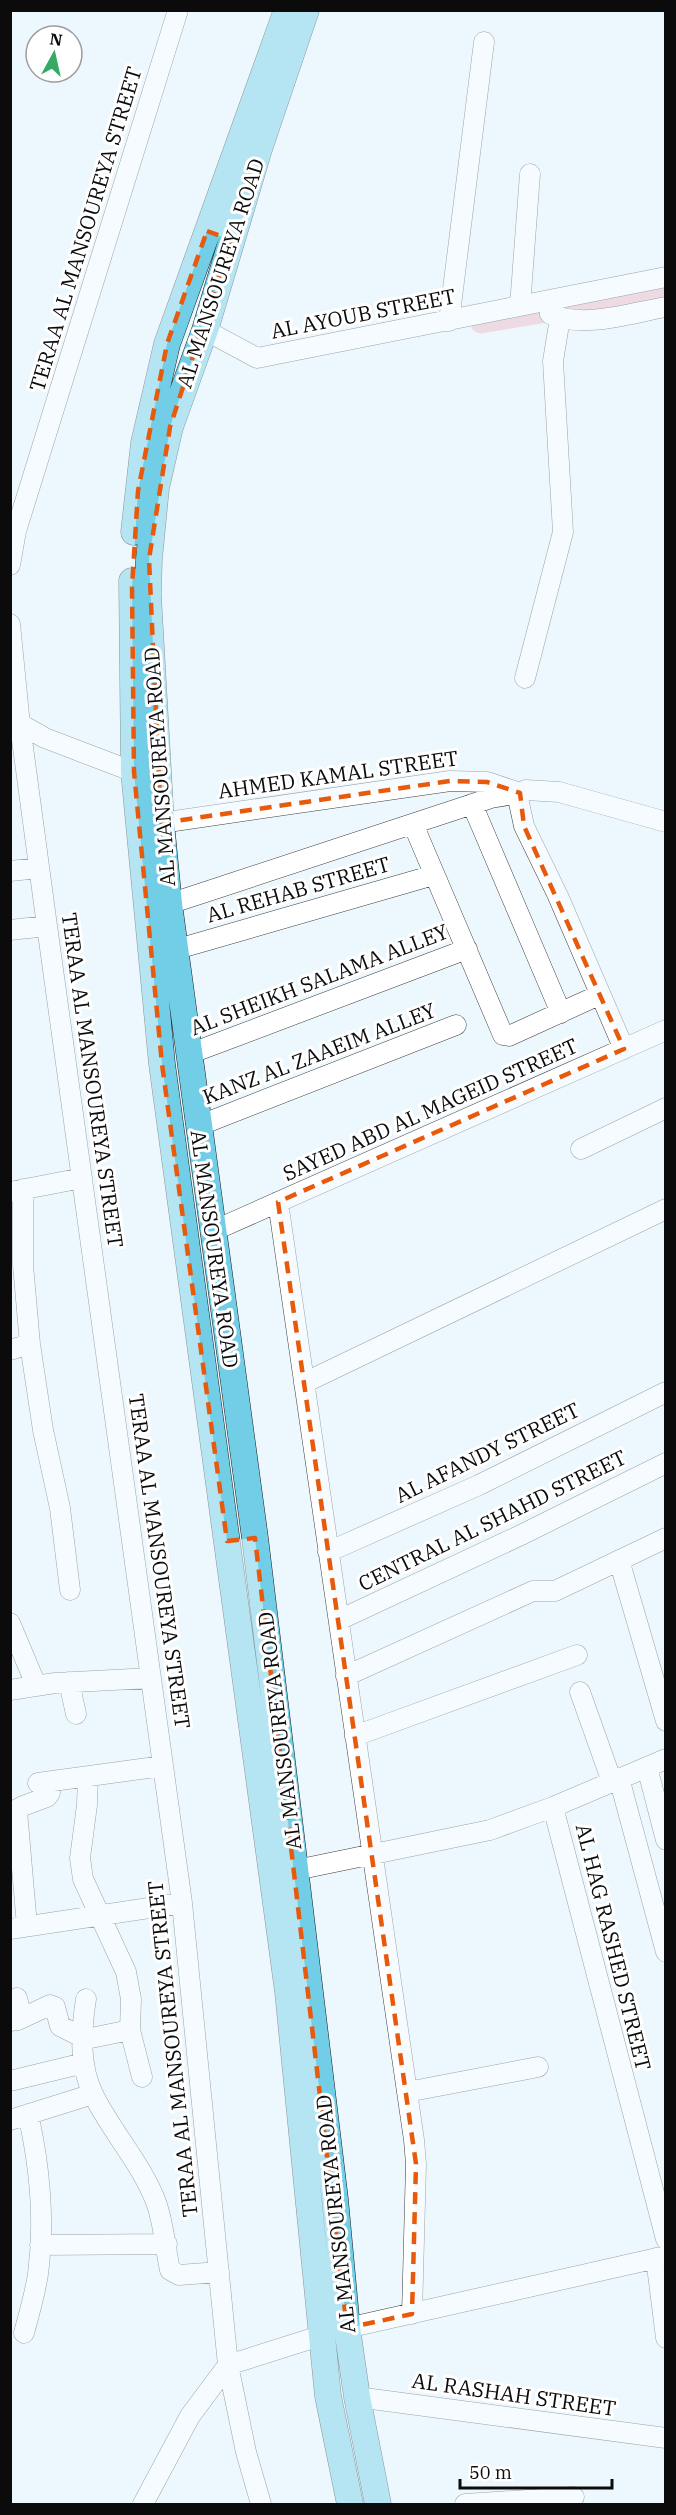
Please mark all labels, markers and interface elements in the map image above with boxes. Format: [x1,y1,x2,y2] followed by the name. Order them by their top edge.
[24,24,84,84] north arrow
[48,28,64,50] text: N
[22,63,148,395] street label: TERAA AL MANSOUREYA STREET
[170,155,270,391] street label: AL MANSOUREYA ROAD
[268,281,458,345] street label: AL AYOUB STREET
[137,646,181,888] street label: AL MANSOUREYA ROAD
[216,743,460,805] street label: AHMED KAMAL STREET
[203,849,393,929] street label: AL REHAB STREET
[56,911,130,1249] street label: TERAA AL MANSOUREYA STREET
[186,917,452,1041] street label: AL SHEIKH SALAMA ALLEY
[198,996,440,1110] street label: KANZ AL ZAAEIM ALLEY
[278,1031,582,1187] street label: SAYED ABD AL MAGEID STREET
[184,1128,246,1370] street label: AL MANSOUREYA ROAD
[123,1392,197,1730] street label: TERAA AL MANSOUREYA STREET
[390,1395,584,1509] street label: AL AFANDY STREET
[353,1443,631,1597] street label: CENTRAL AL SHAHD STREET
[250,1610,308,1852] street label: AL MANSOUREYA ROAD
[570,1821,658,2073] street label: AL HAG RASHED STREET
[140,1879,204,2219] street label: TERAA AL MANSOUREYA STREET
[309,2093,361,2335] street label: AL MANSOUREYA ROAD
[410,2366,618,2422] street label: AL RASHAH STREET
[460,2452,612,2490] scale bar
[469,2461,512,2484] text: 50 m

